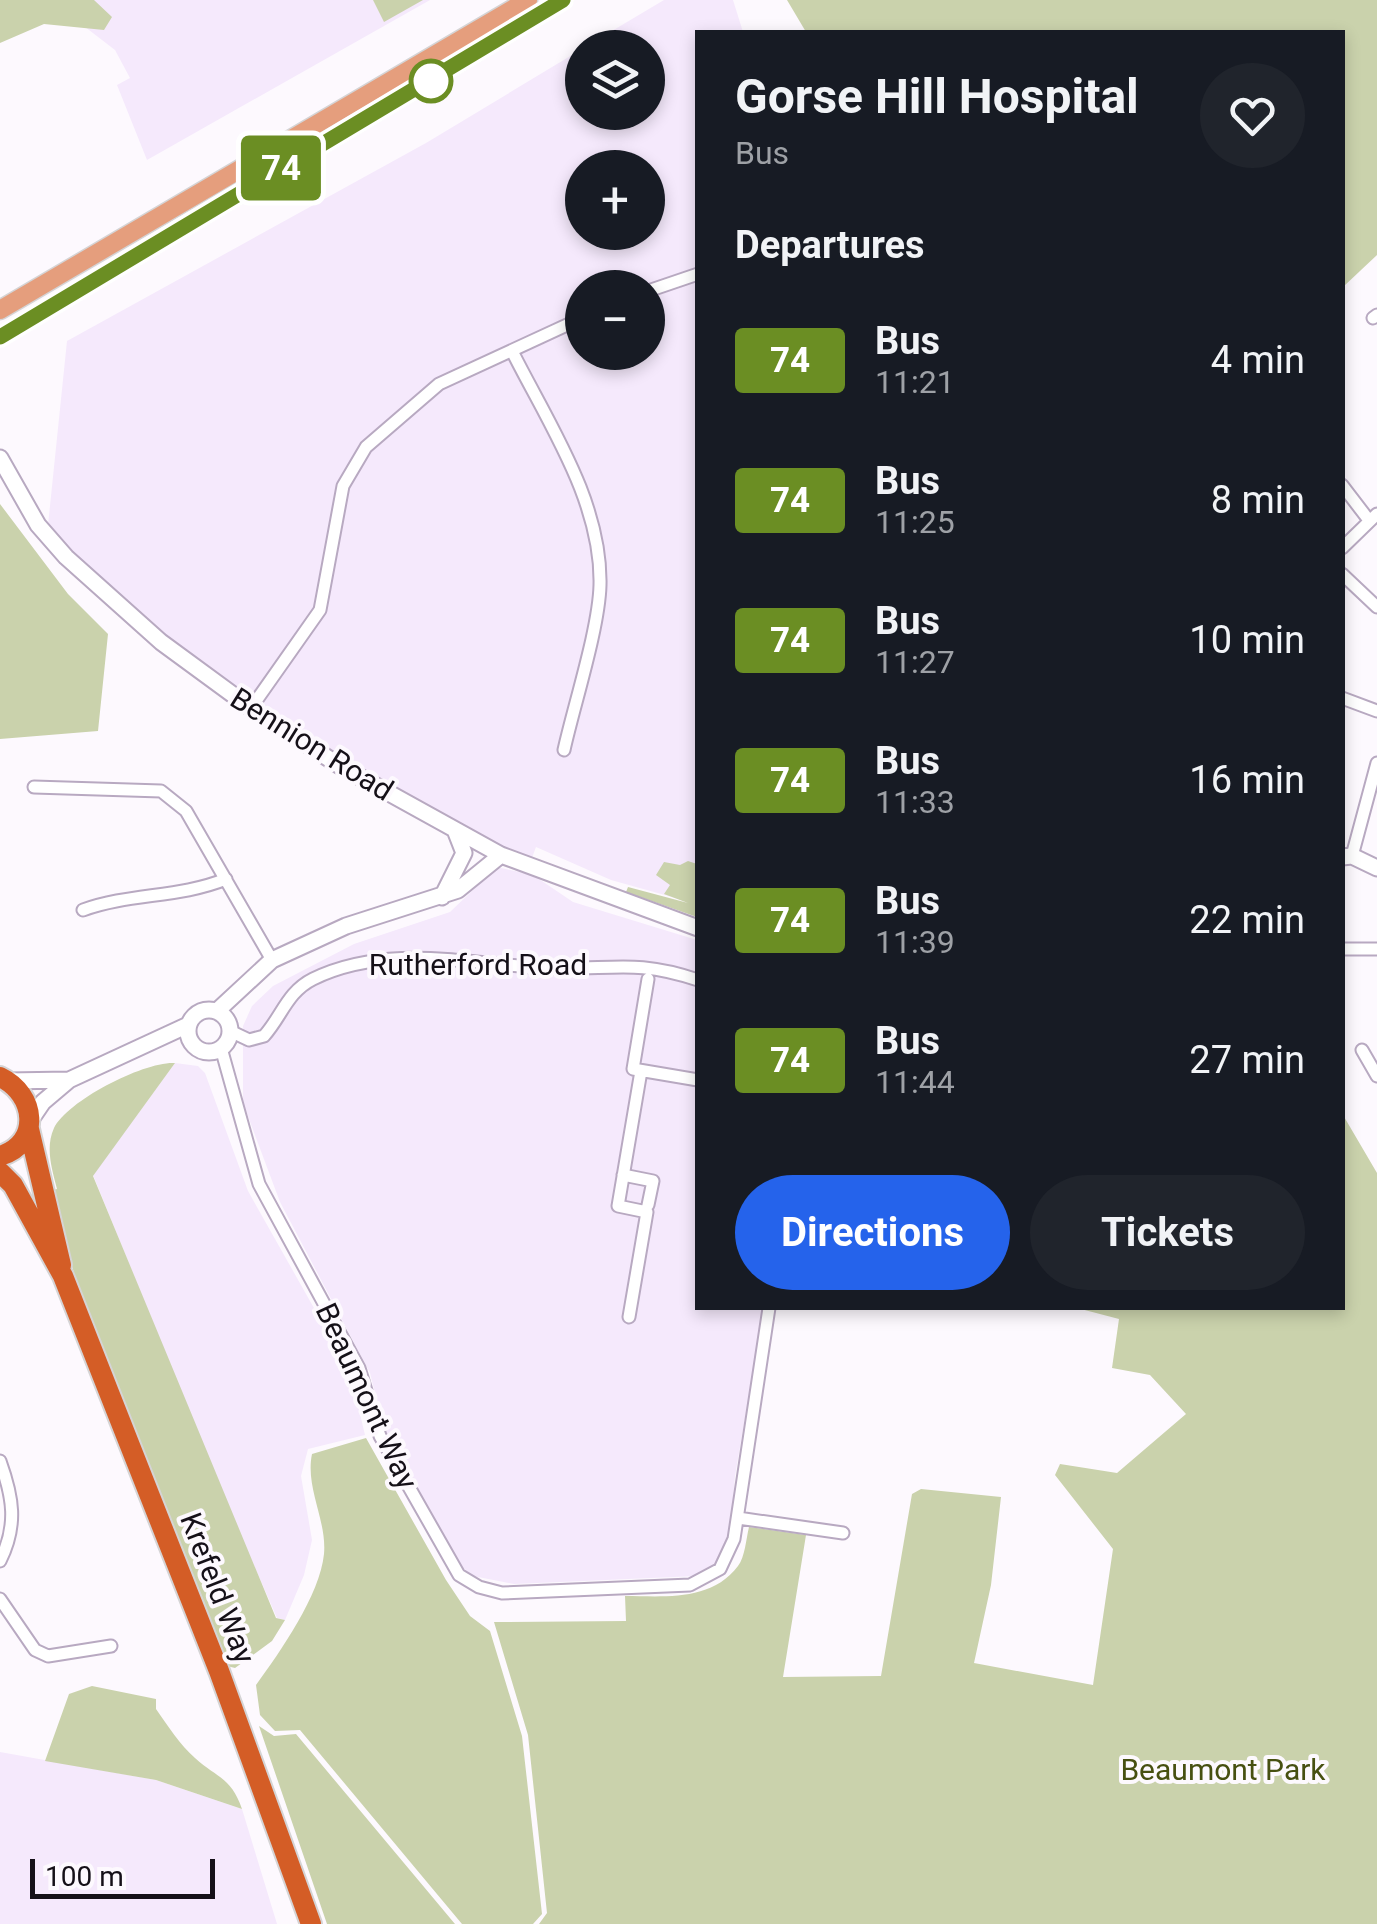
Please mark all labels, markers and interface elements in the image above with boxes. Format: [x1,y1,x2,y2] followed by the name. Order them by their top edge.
[565,30,665,370] map controls
[565,30,665,130] button: layers
[410,60,452,102] unlabelled marker
[1200,63,1305,168] button: heart
[735,68,1139,125] text: Gorse Hill Hospital
[735,134,789,172] text: Bus
[236,136,326,200] line badge: 74
[261,148,301,189] text: 74
[565,150,665,250] button: +
[735,223,925,267] text: Departures
[565,270,665,370] button: −
[875,319,940,363] text: Bus
[1211,338,1305,382] text: 4 min
[770,340,810,381] text: 74
[875,363,955,401] text: 11:21
[875,459,940,503] text: Bus
[1211,478,1305,522] text: 8 min
[770,480,810,521] text: 74
[875,503,955,541] text: 11:25
[875,599,940,643] text: Bus
[1189,618,1305,662] text: 10 min
[770,620,810,661] text: 74
[875,643,955,681] text: 11:27
[224,680,400,808] street label: Bennion Road
[875,739,940,783] text: Bus
[1189,758,1305,802] text: 16 min
[770,760,810,801] text: 74
[875,783,955,821] text: 11:33
[875,879,940,923] text: Bus
[1189,898,1305,942] text: 22 min
[770,900,810,941] text: 74
[875,923,955,961] text: 11:39
[369,947,587,982] street label: Rutherford Road
[875,1019,940,1063] text: Bus
[1189,1038,1305,1082] text: 27 min
[770,1040,810,1081] text: 74
[875,1063,955,1101] text: 11:44
[735,1175,1010,1290] button: Directions
[1030,1175,1305,1290] button: Tickets
[309,1297,425,1495] street label: Beaumont Way
[173,1508,263,1668] street label: Krefeld Way
[1120,1752,1326,1787] park label: Beaumont Park
[30,1854,215,1898] scale bar
[45,1860,124,1893] text: 100 m

